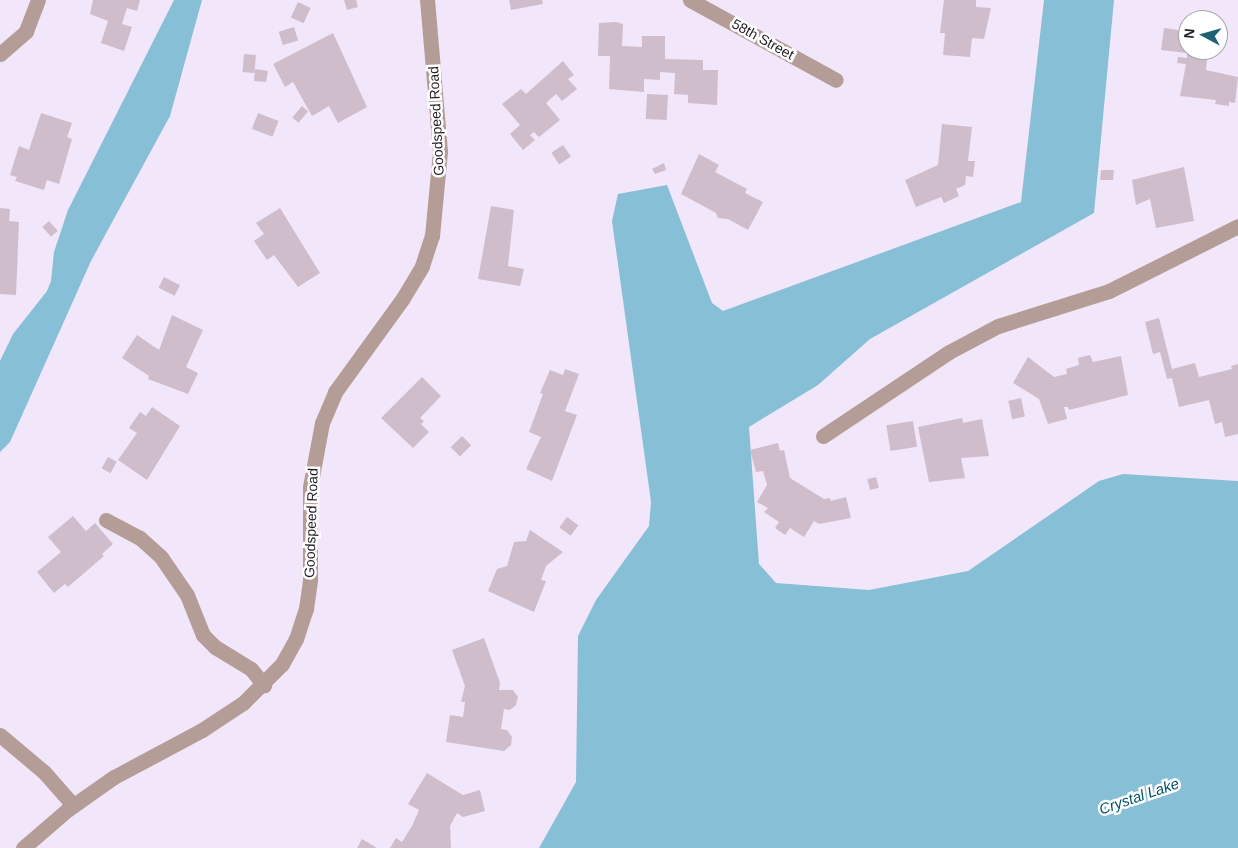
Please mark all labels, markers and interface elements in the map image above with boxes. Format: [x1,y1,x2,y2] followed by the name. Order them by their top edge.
[1178,10,1228,60] north arrow
[729,15,797,63] street label: 58th Street
[1181,28,1198,39] text: N
[425,66,447,176] street label: Goodspeed Road
[301,468,321,578] street label: Goodspeed Road
[1097,774,1181,818] water label: Crystal Lake

